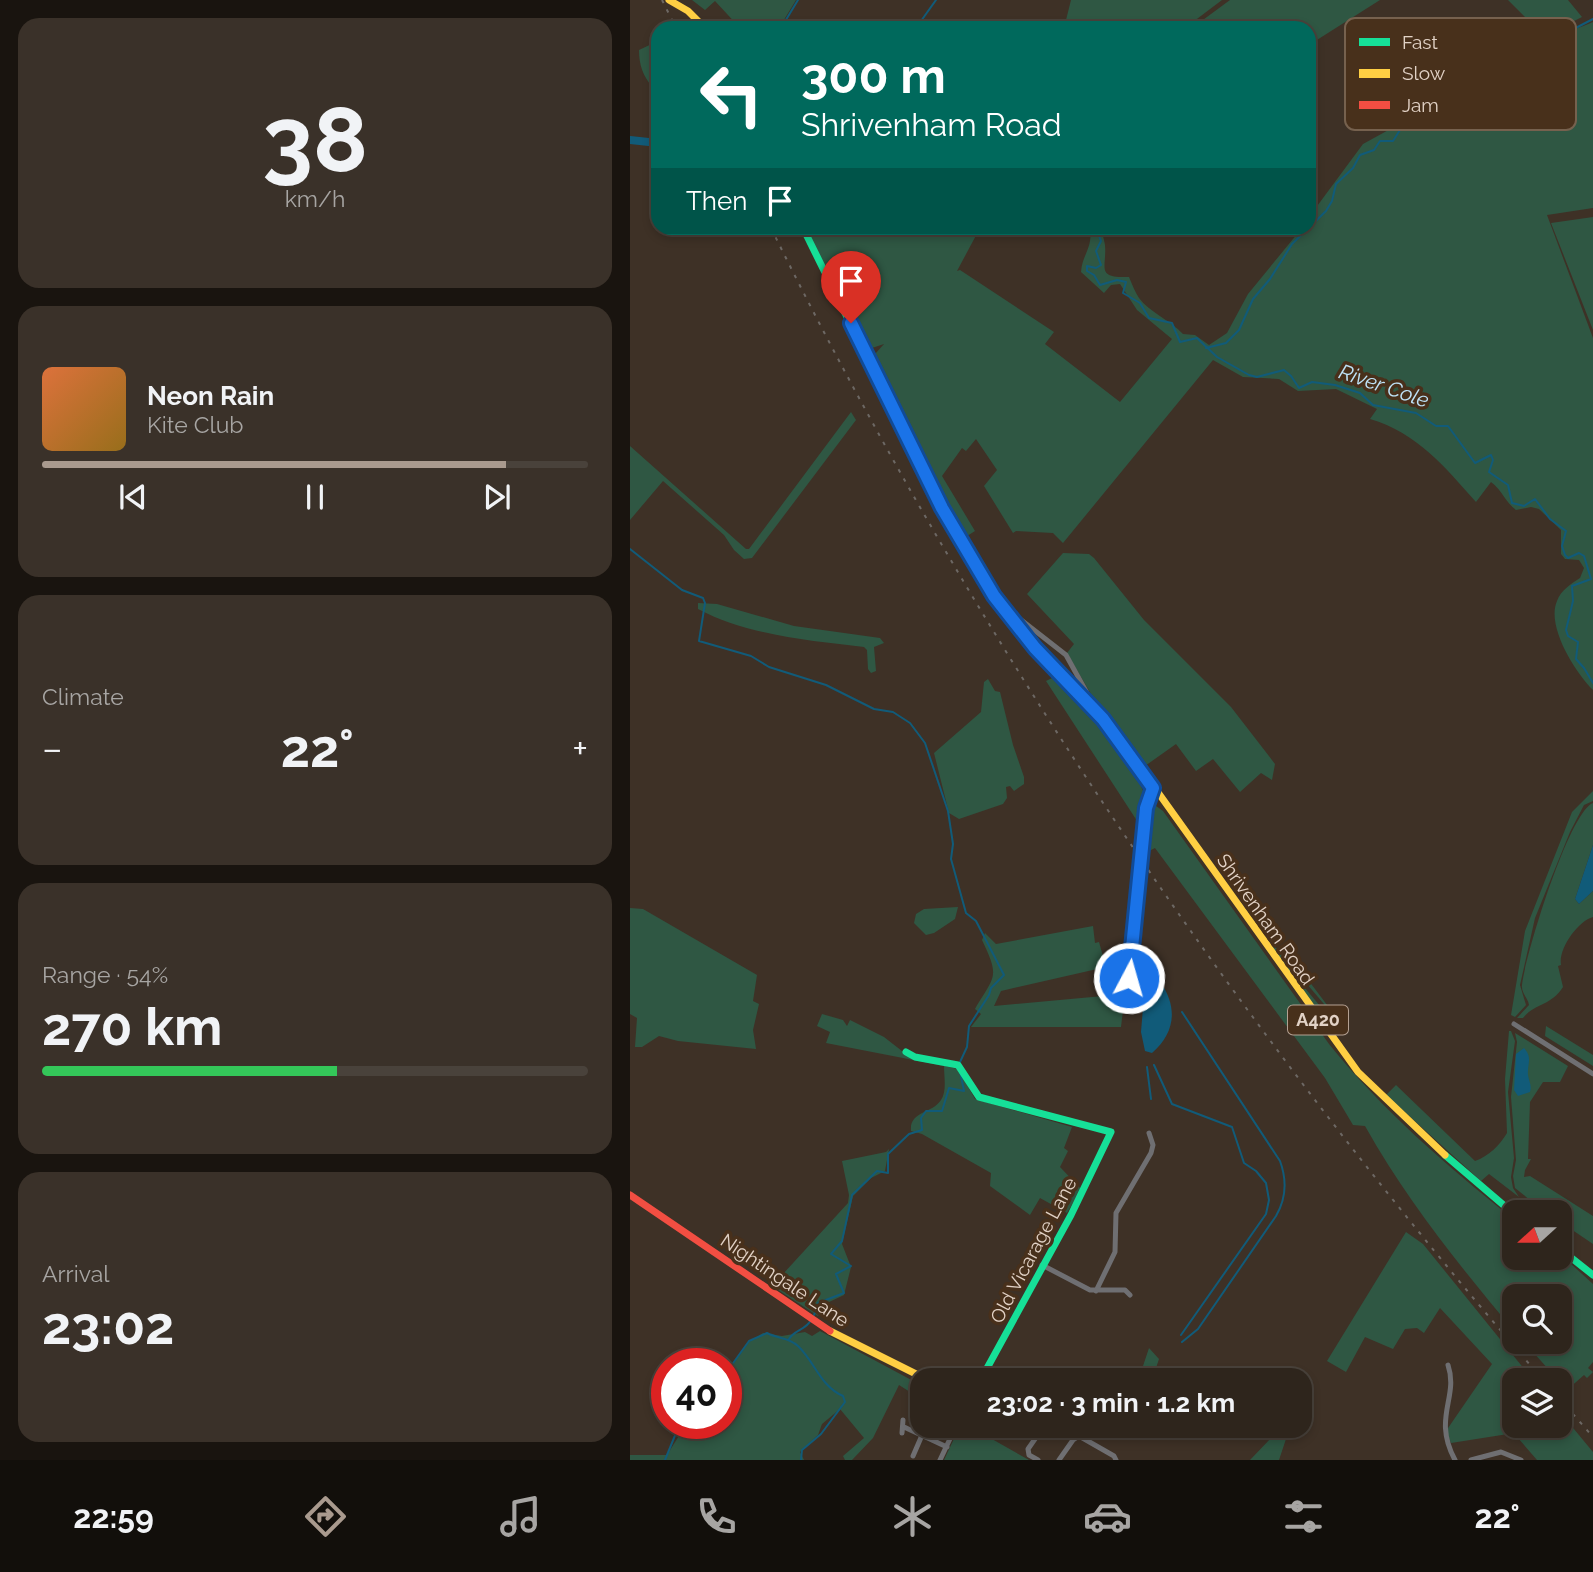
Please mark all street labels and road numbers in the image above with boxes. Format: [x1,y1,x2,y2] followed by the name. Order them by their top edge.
[1213,849,1319,989] street label: Shrivenham Road
[1288,1006,1348,1035] road number: A420
[985,1173,1081,1327] street label: Old Vicarage Lane
[717,1229,853,1331] street label: Nightingale Lane

